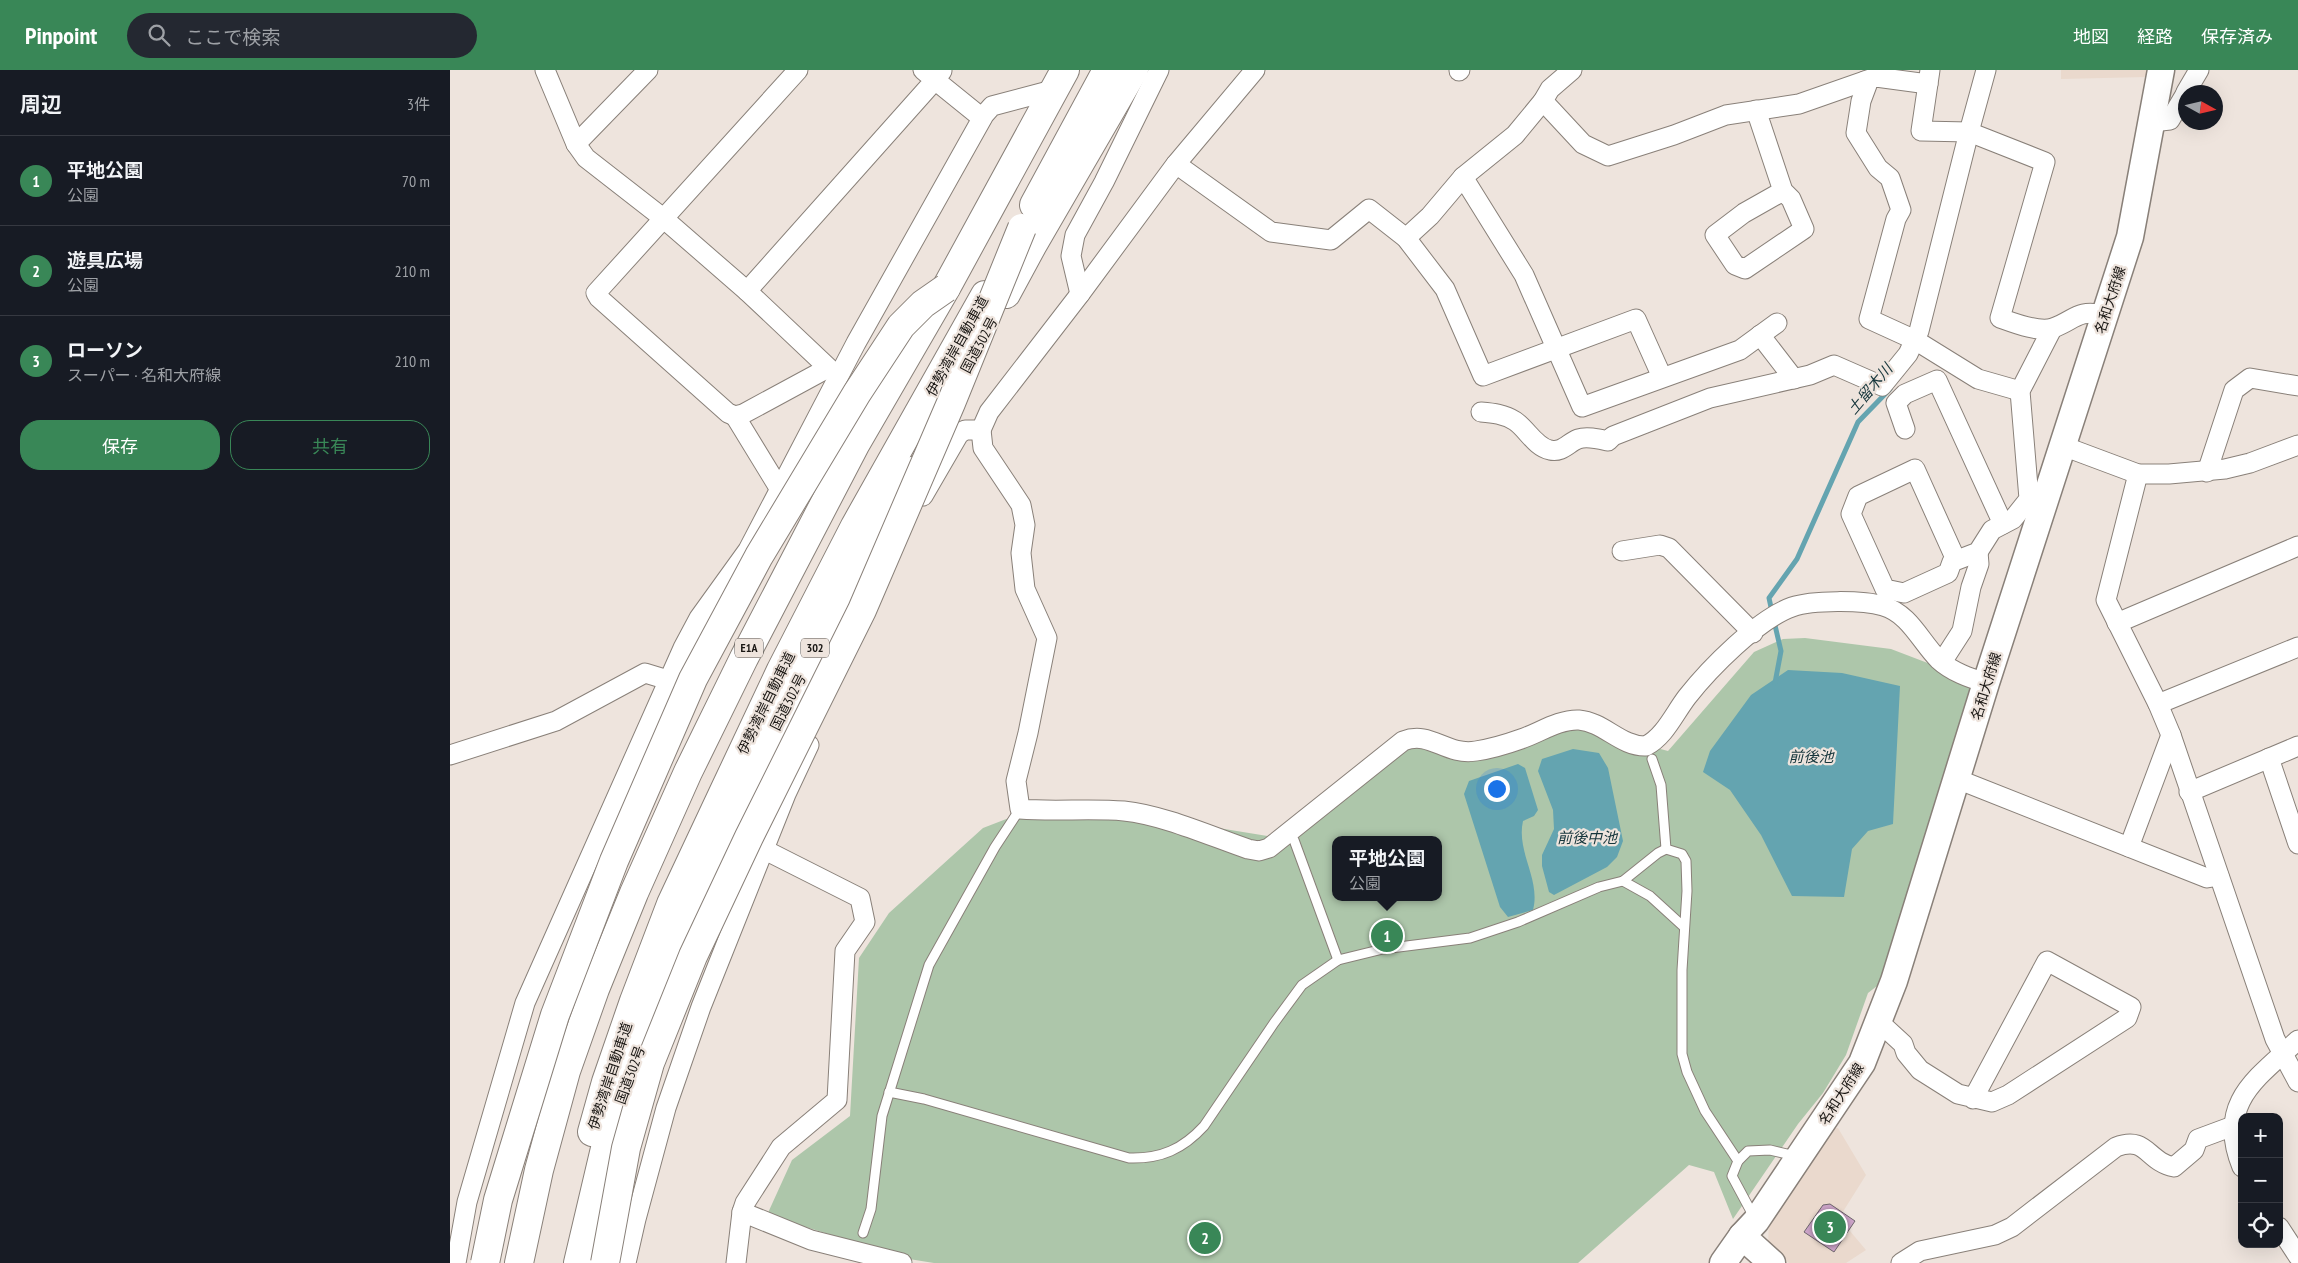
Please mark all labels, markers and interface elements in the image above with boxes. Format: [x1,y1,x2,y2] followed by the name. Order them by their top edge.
[127,13,477,58] search box
[25,20,97,51] text: Pinpoint
[145,21,173,49] icon: search
[185,25,280,49] text: ここで検索
[2073,25,2109,48] text: 地図
[2137,25,2173,48] text: 経路
[2201,25,2273,48] text: 保存済み
[2178,85,2223,130] north arrow
[20,91,62,118] text: 周辺
[407,94,430,114] text: 3件
[67,158,143,182] text: 平地公園
[32,171,40,191] text: 1
[402,171,430,191] text: 70 m
[67,185,99,205] text: 公園
[67,248,143,272] text: 遊具広場
[32,261,40,281] text: 2
[395,261,430,281] text: 210 m
[2091,264,2129,336] street label: 名和大府線
[67,275,99,295] text: 公園
[922,293,992,399] street label: 伊勢湾岸自動車道
[957,314,1001,376] street label: 国道302号
[67,338,143,362] text: ローソン
[32,351,40,371] text: 3
[395,351,430,371] text: 210 m
[1843,358,1897,418] water label: 土留木川
[67,365,221,385] text: スーパー · 名和大府線
[20,420,220,470] button: 保存
[230,420,430,470] button: 共有
[735,638,763,658] road number: E1A
[801,638,829,658] road number: 302
[733,649,799,757] street label: 伊勢湾岸自動車道
[1967,650,2005,722] street label: 名和大府線
[766,671,810,733] street label: 国道302号
[1788,747,1835,766] water label: 前後池
[1484,776,1510,802] your location
[1557,828,1619,847] water label: 前後中池
[1332,836,1442,901] popup
[1349,846,1425,870] text: 平地公園
[1349,873,1381,893] text: 公園
[1371,917,1403,955] pin: 1
[584,1020,636,1132] street label: 伊勢湾岸自動車道
[611,1043,649,1107] street label: 国道302号
[1814,1060,1868,1128] street label: 名和大府線
[2238,1113,2283,1248] map controls
[2238,1113,2283,1158] button: +
[2238,1158,2283,1203] button: −
[2238,1203,2283,1248] button: locate
[1814,1208,1846,1246] pin: 3
[1189,1219,1221,1257] pin: 2

